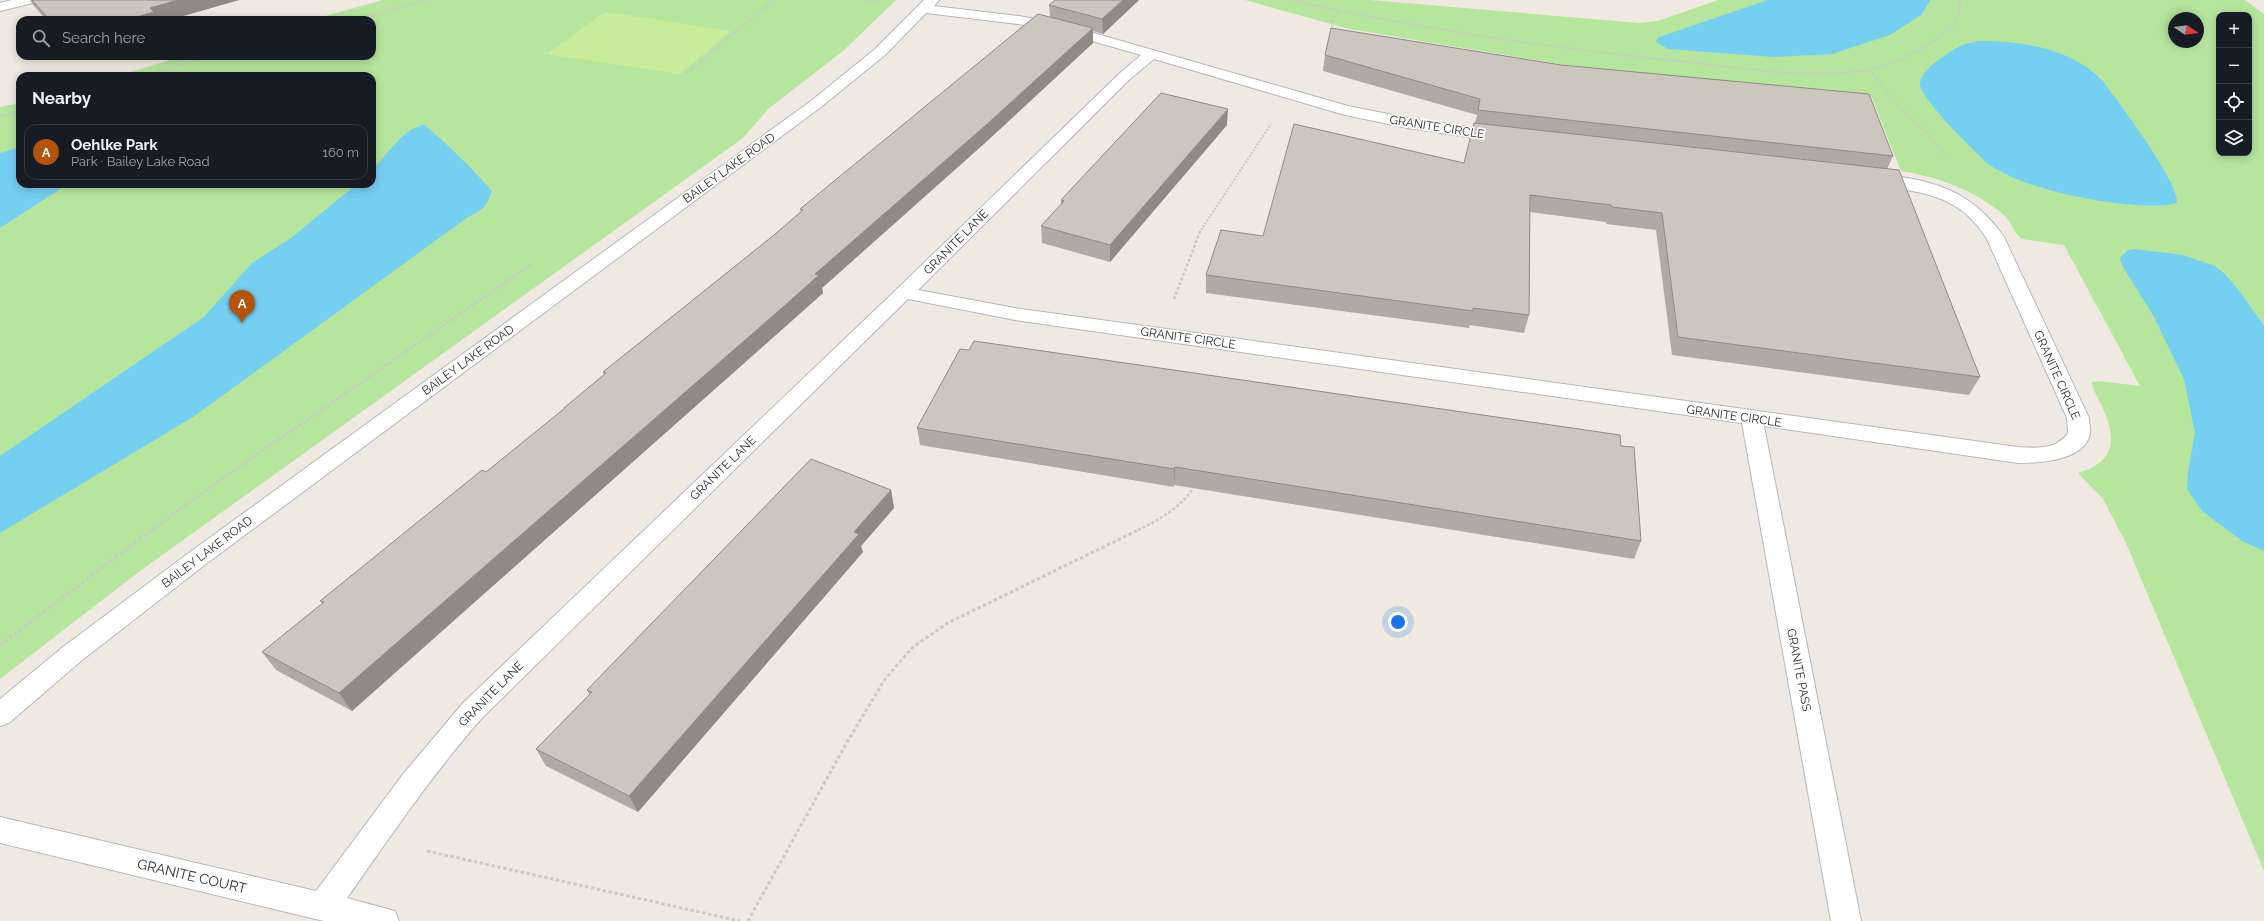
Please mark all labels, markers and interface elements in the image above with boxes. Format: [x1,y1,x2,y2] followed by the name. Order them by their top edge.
[2168,12,2204,48] north arrow
[2216,12,2252,156] map controls
[2216,12,2252,48] button: +
[16,16,376,60] search box
[30,27,52,49] icon: search
[62,29,145,47] text: Search here
[2216,48,2252,84] button: −
[2216,84,2252,120] button: locate
[32,88,91,108] text: Nearby
[1388,113,1486,141] street label: GRANITE CIRCLE
[2216,120,2252,156] button: layers
[680,130,778,206] street label: BAILEY LAKE ROAD
[71,136,158,154] text: Oehlke Park
[42,145,50,160] text: A
[322,145,359,160] text: 160 m
[71,154,210,169] text: Park · Bailey Lake Road
[921,207,991,277] street label: GRANITE LANE
[229,290,255,323] pin: A
[419,322,517,398] street label: BAILEY LAKE ROAD
[1139,324,1237,352] street label: GRANITE CIRCLE
[2031,328,2083,422] street label: GRANITE CIRCLE
[1685,402,1783,430] street label: GRANITE CIRCLE
[687,433,759,503] street label: GRANITE LANE
[159,513,255,591] street label: BAILEY LAKE ROAD
[1388,612,1408,632] your location
[1784,627,1814,713] street label: GRANITE PASS
[456,659,526,729] street label: GRANITE LANE
[136,856,249,896] street label: GRANITE COURT

